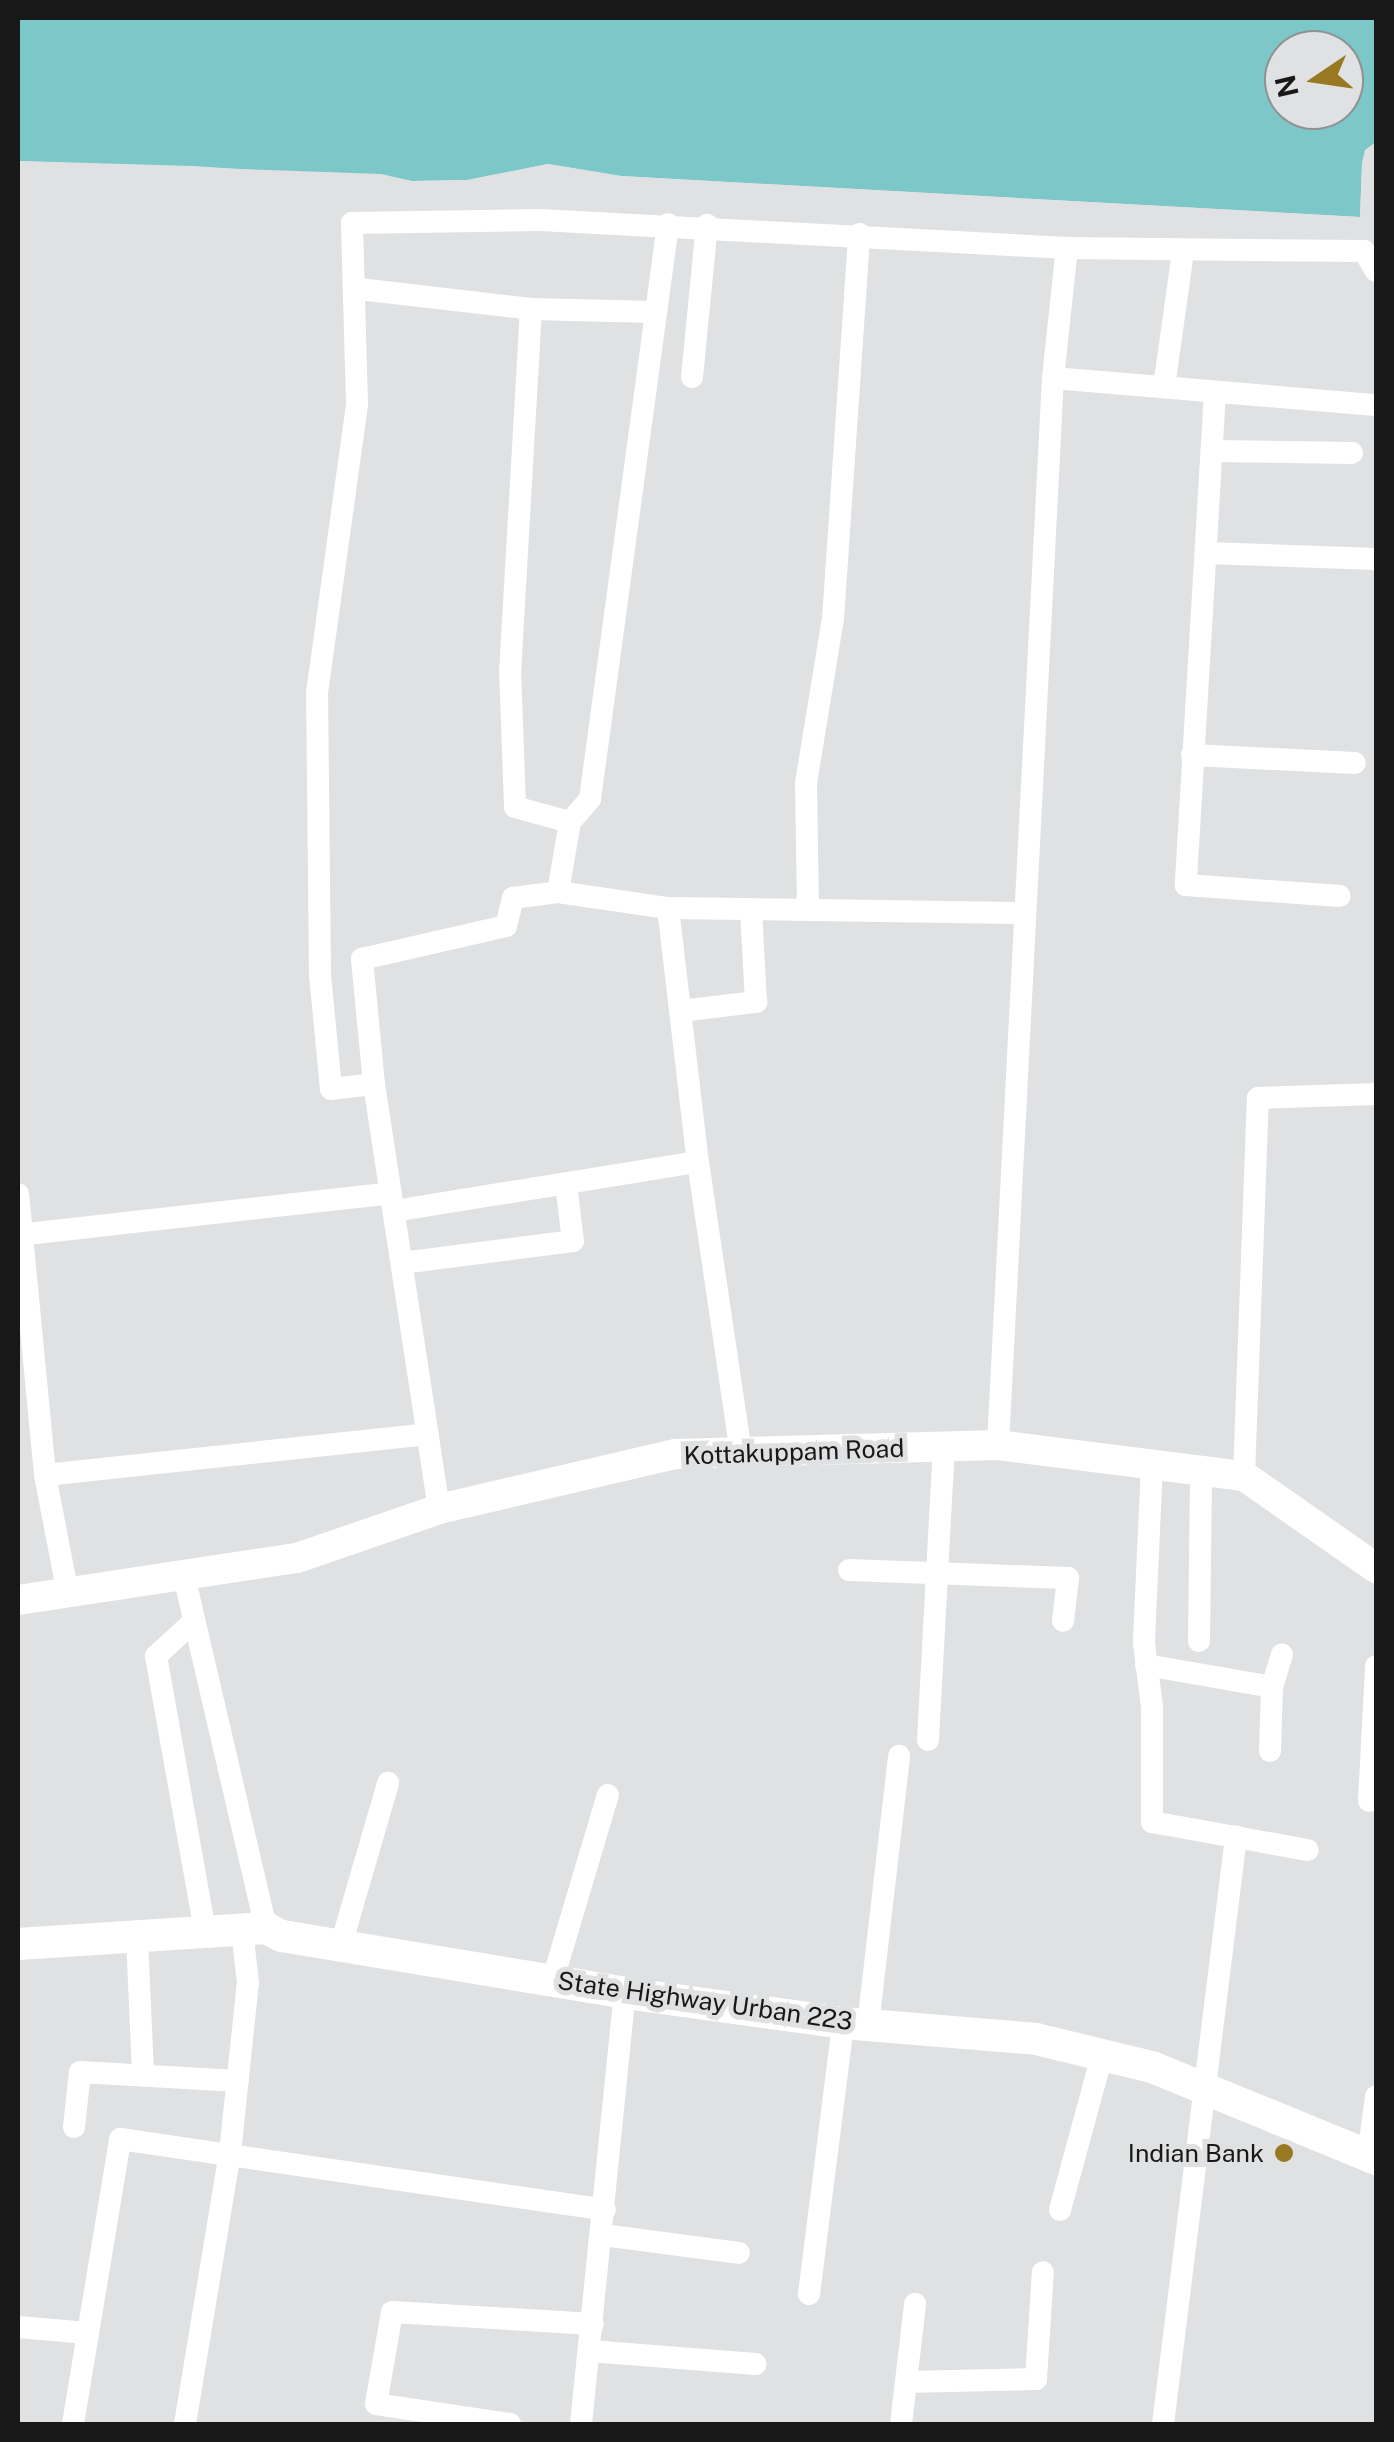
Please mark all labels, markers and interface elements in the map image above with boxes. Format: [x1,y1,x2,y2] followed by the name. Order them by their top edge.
[1264,30,1364,130] north arrow
[1268,72,1305,101] text: N
[683,1433,905,1471] street label: Kottakuppam Road
[556,1965,854,2037] street label: State Highway Urban 223
[1128,2138,1264,2168] place label: Indian Bank
[1273,2142,1295,2164] marker: Indian Bank

